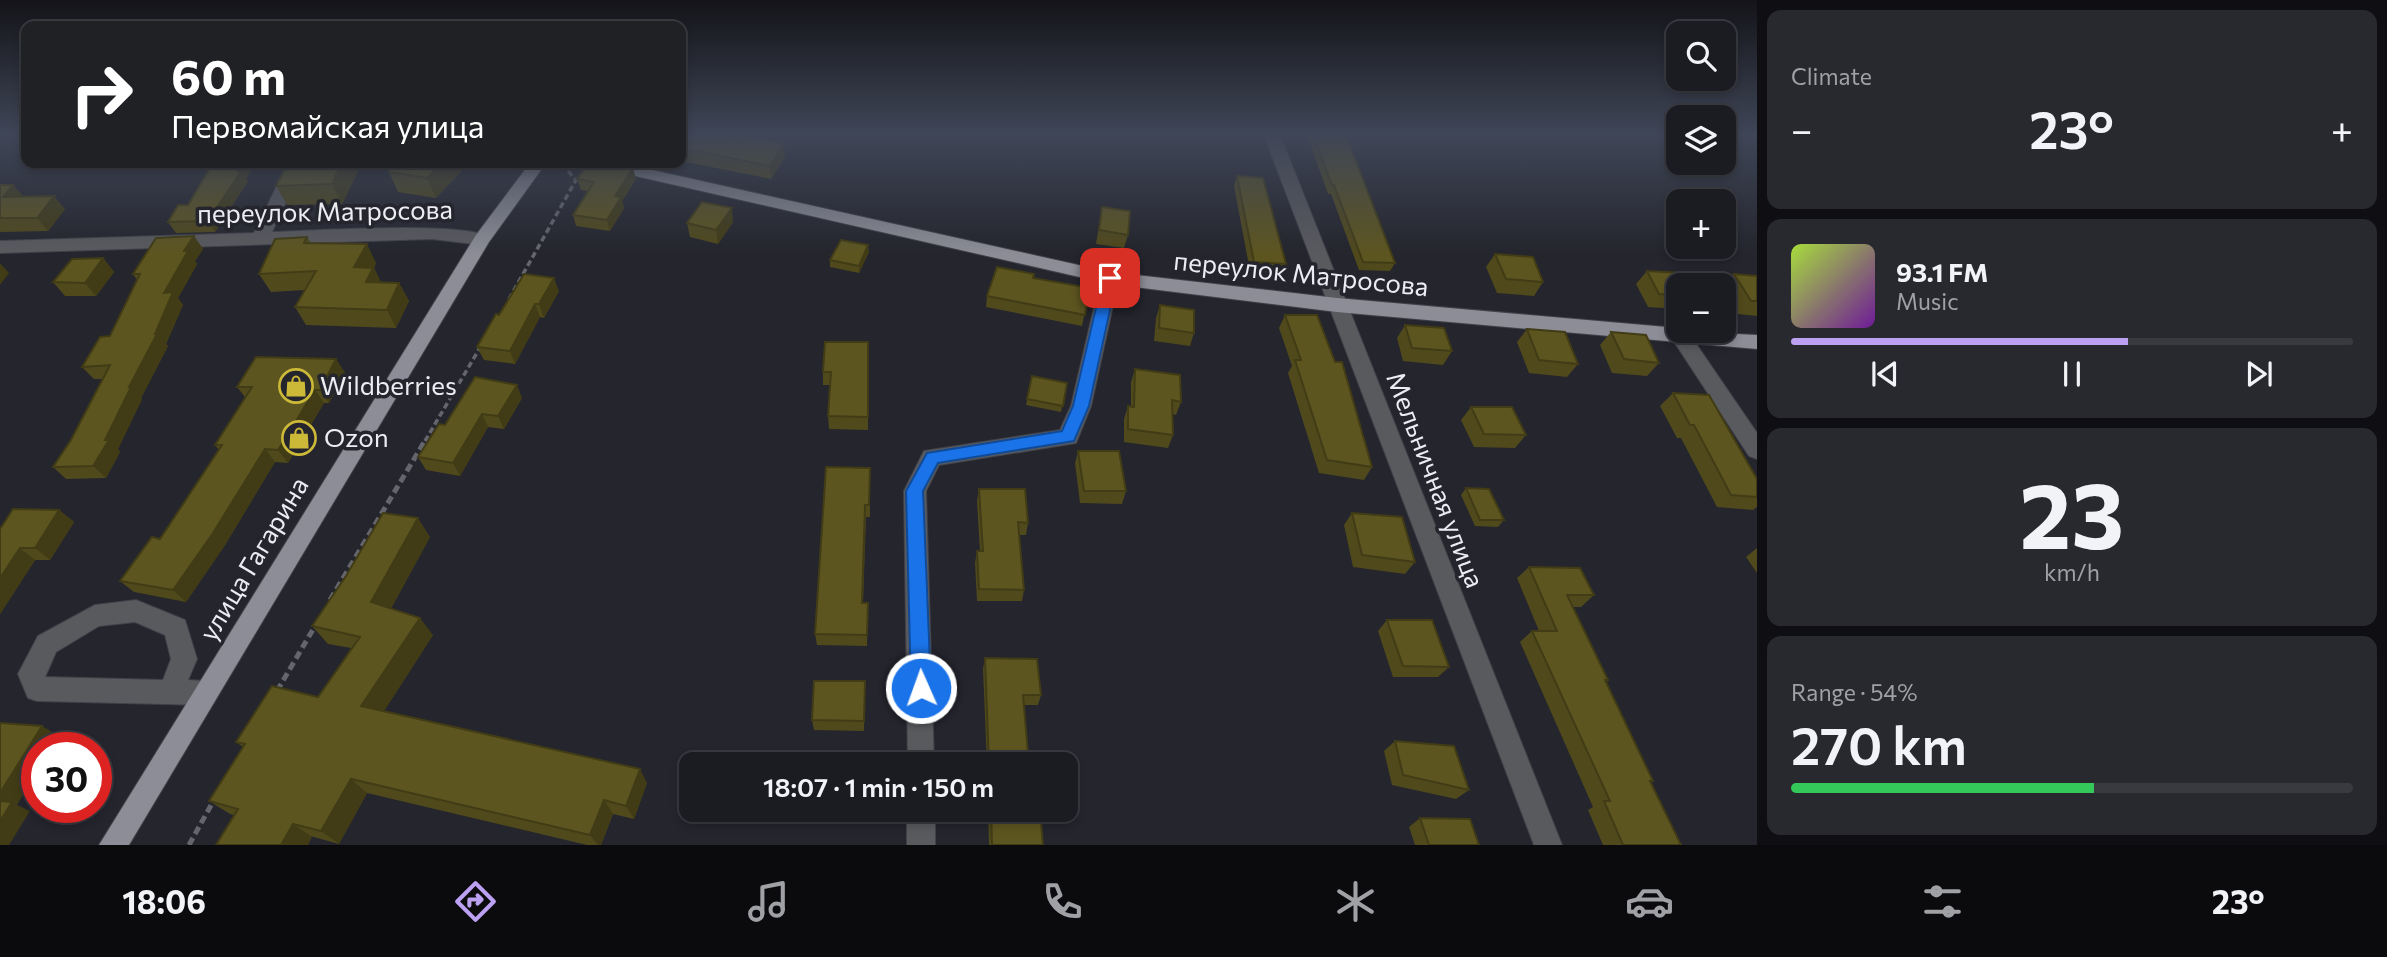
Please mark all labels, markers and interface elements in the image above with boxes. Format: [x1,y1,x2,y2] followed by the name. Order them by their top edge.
[1666,21,1736,343] map controls
[1666,21,1736,91] button: search
[171,45,286,105] text: 60 m
[56,49,147,140] icon: right
[1791,62,1872,90] text: Climate
[2029,96,2114,160] text: 23°
[171,105,484,145] text: Первомайская улица
[1666,105,1736,175] button: layers
[1791,105,1813,152] text: −
[2331,105,2353,152] text: +
[1666,189,1736,259] button: +
[197,193,453,228] street label: переулок Матросова
[1172,244,1430,301] street label: переулок Матросова
[1080,248,1140,308] pin
[1896,256,1988,287] text: 93.1 FM
[1091,259,1129,297] icon: arrive
[1666,273,1736,343] button: −
[1896,287,1959,315] text: Music
[1866,355,1904,393] icon: previous
[2053,355,2091,393] icon: pause
[2240,355,2278,393] icon: next
[277,367,315,405] shop icon: Wildberries
[1381,367,1492,592] street label: Мельничная улица
[320,369,457,400] place label: Wildberries
[280,419,318,457] shop icon: Ozon
[324,421,389,452] place label: Ozon
[2020,456,2124,568] text: 23
[192,471,314,646] street label: улица Гагарина
[2044,558,2100,586] text: km/h
[884,651,958,725] position arrow
[1791,678,1917,706] text: Range · 54%
[1791,712,1967,776] text: 270 km
[21,732,112,823] speed limit sign: 30
[763,771,994,802] text: 18:07 · 1 min · 150 m
[451,877,500,926] icon: directions
[744,877,793,926] icon: music
[1038,877,1087,926] icon: phone
[1331,877,1380,926] icon: climate
[1625,877,1674,926] icon: car
[1918,877,1967,926] icon: filters
[122,881,206,921] text: 18:06
[2212,881,2265,921] text: 23°

